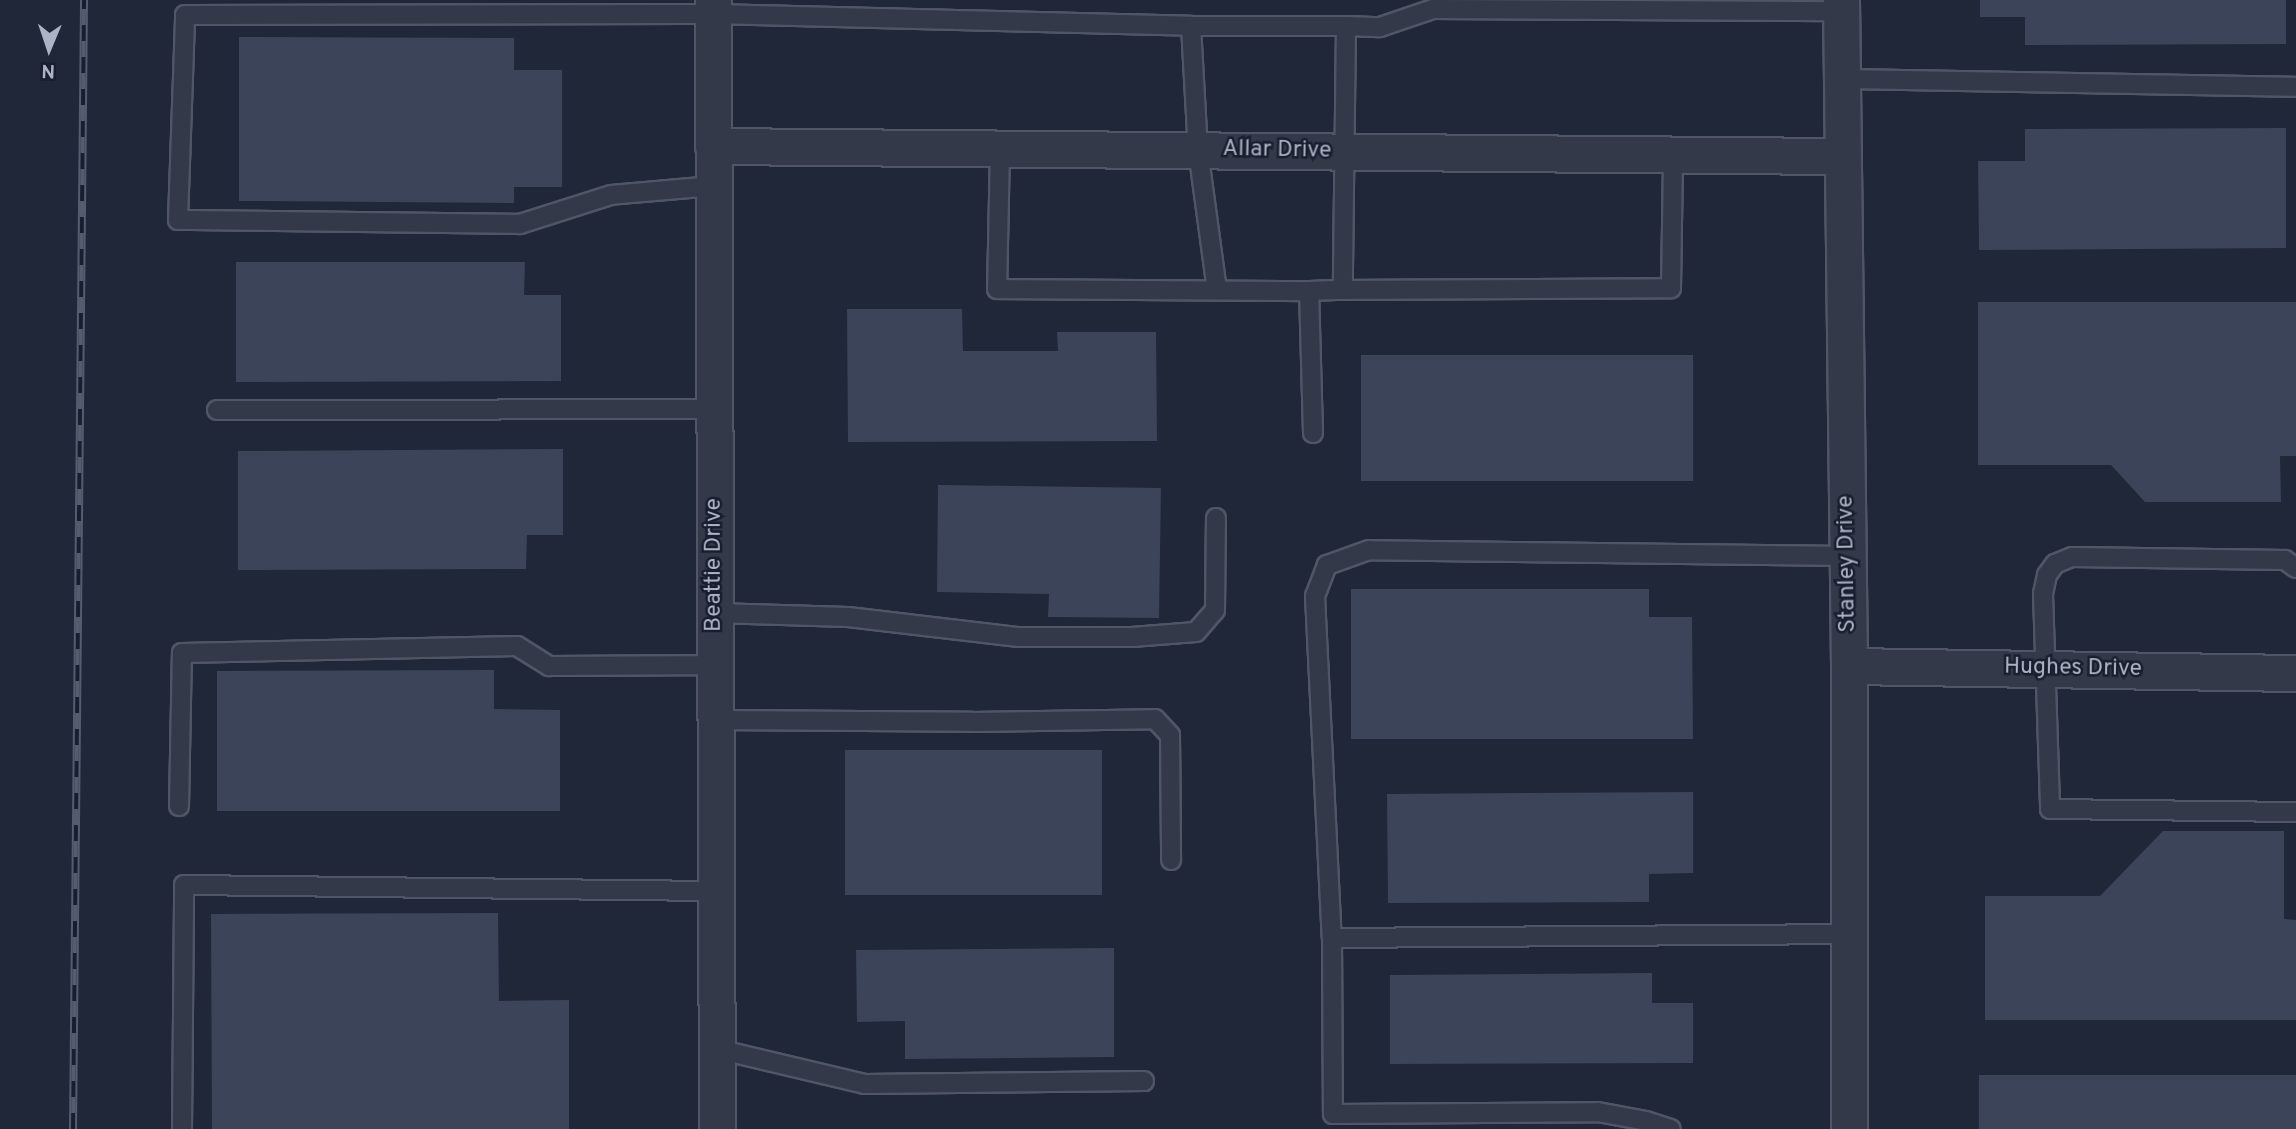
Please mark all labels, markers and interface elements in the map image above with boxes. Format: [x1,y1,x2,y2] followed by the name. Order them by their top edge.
[14,14,84,84] north arrow
[41,58,56,82] text: N
[1222,136,1332,166] street label: Allar Drive
[1833,495,1863,633] street label: Stanley Drive
[701,498,729,632] street label: Beattie Drive
[2004,654,2142,684] street label: Hughes Drive

